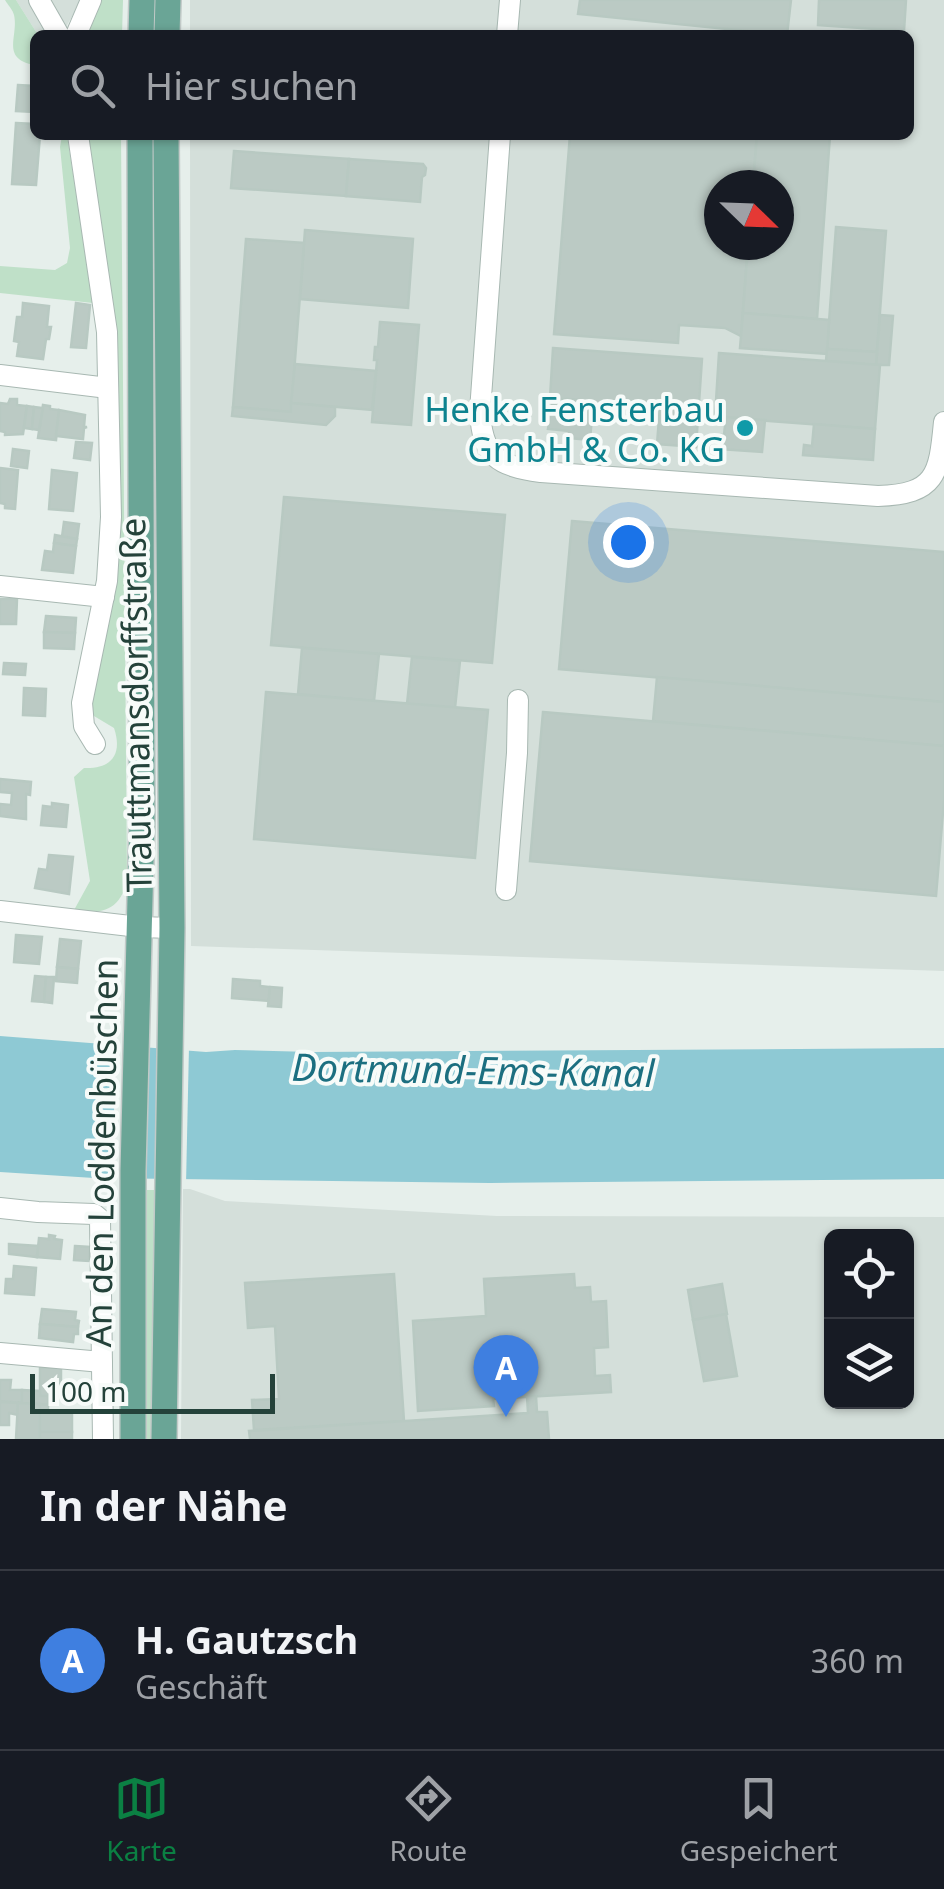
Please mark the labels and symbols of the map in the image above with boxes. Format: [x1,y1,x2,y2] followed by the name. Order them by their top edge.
[704,170,794,260] north arrow
[424,385,725,472] place label: Henke Fensterbau GmbH & Co. KG
[734,417,756,439] marker: Henke Fensterbau GmbH & Co. KG
[108,517,162,893] street label: Trauttmansdorffstraße
[603,517,654,568] your location
[74,958,128,1348] street label: An den Loddenbüschen
[291,1040,656,1098] water label: Dortmund-Ems-Kanal
[474,1334,538,1417] pin: A
[30,1369,275,1414] scale bar

